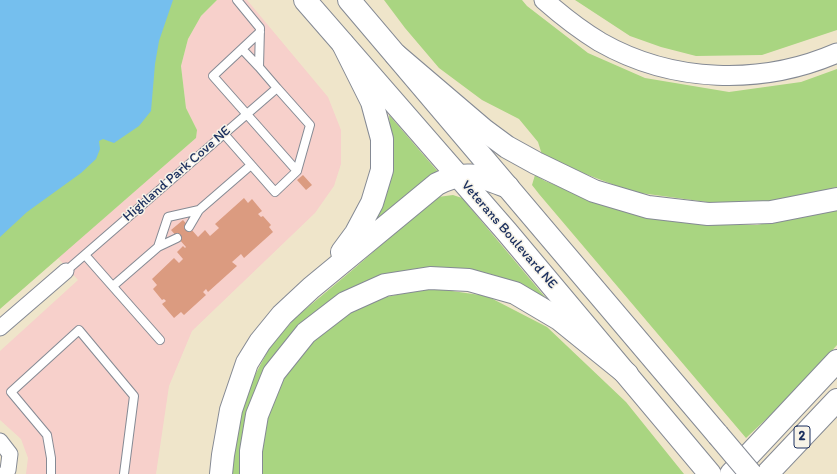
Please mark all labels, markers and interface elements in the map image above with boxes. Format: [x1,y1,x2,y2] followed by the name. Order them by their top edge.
[120,123,234,225] street label: Highland Park Cove NE
[457,177,561,293] street label: Veterans Boulevard NE
[794,426,810,448] road number: 2

